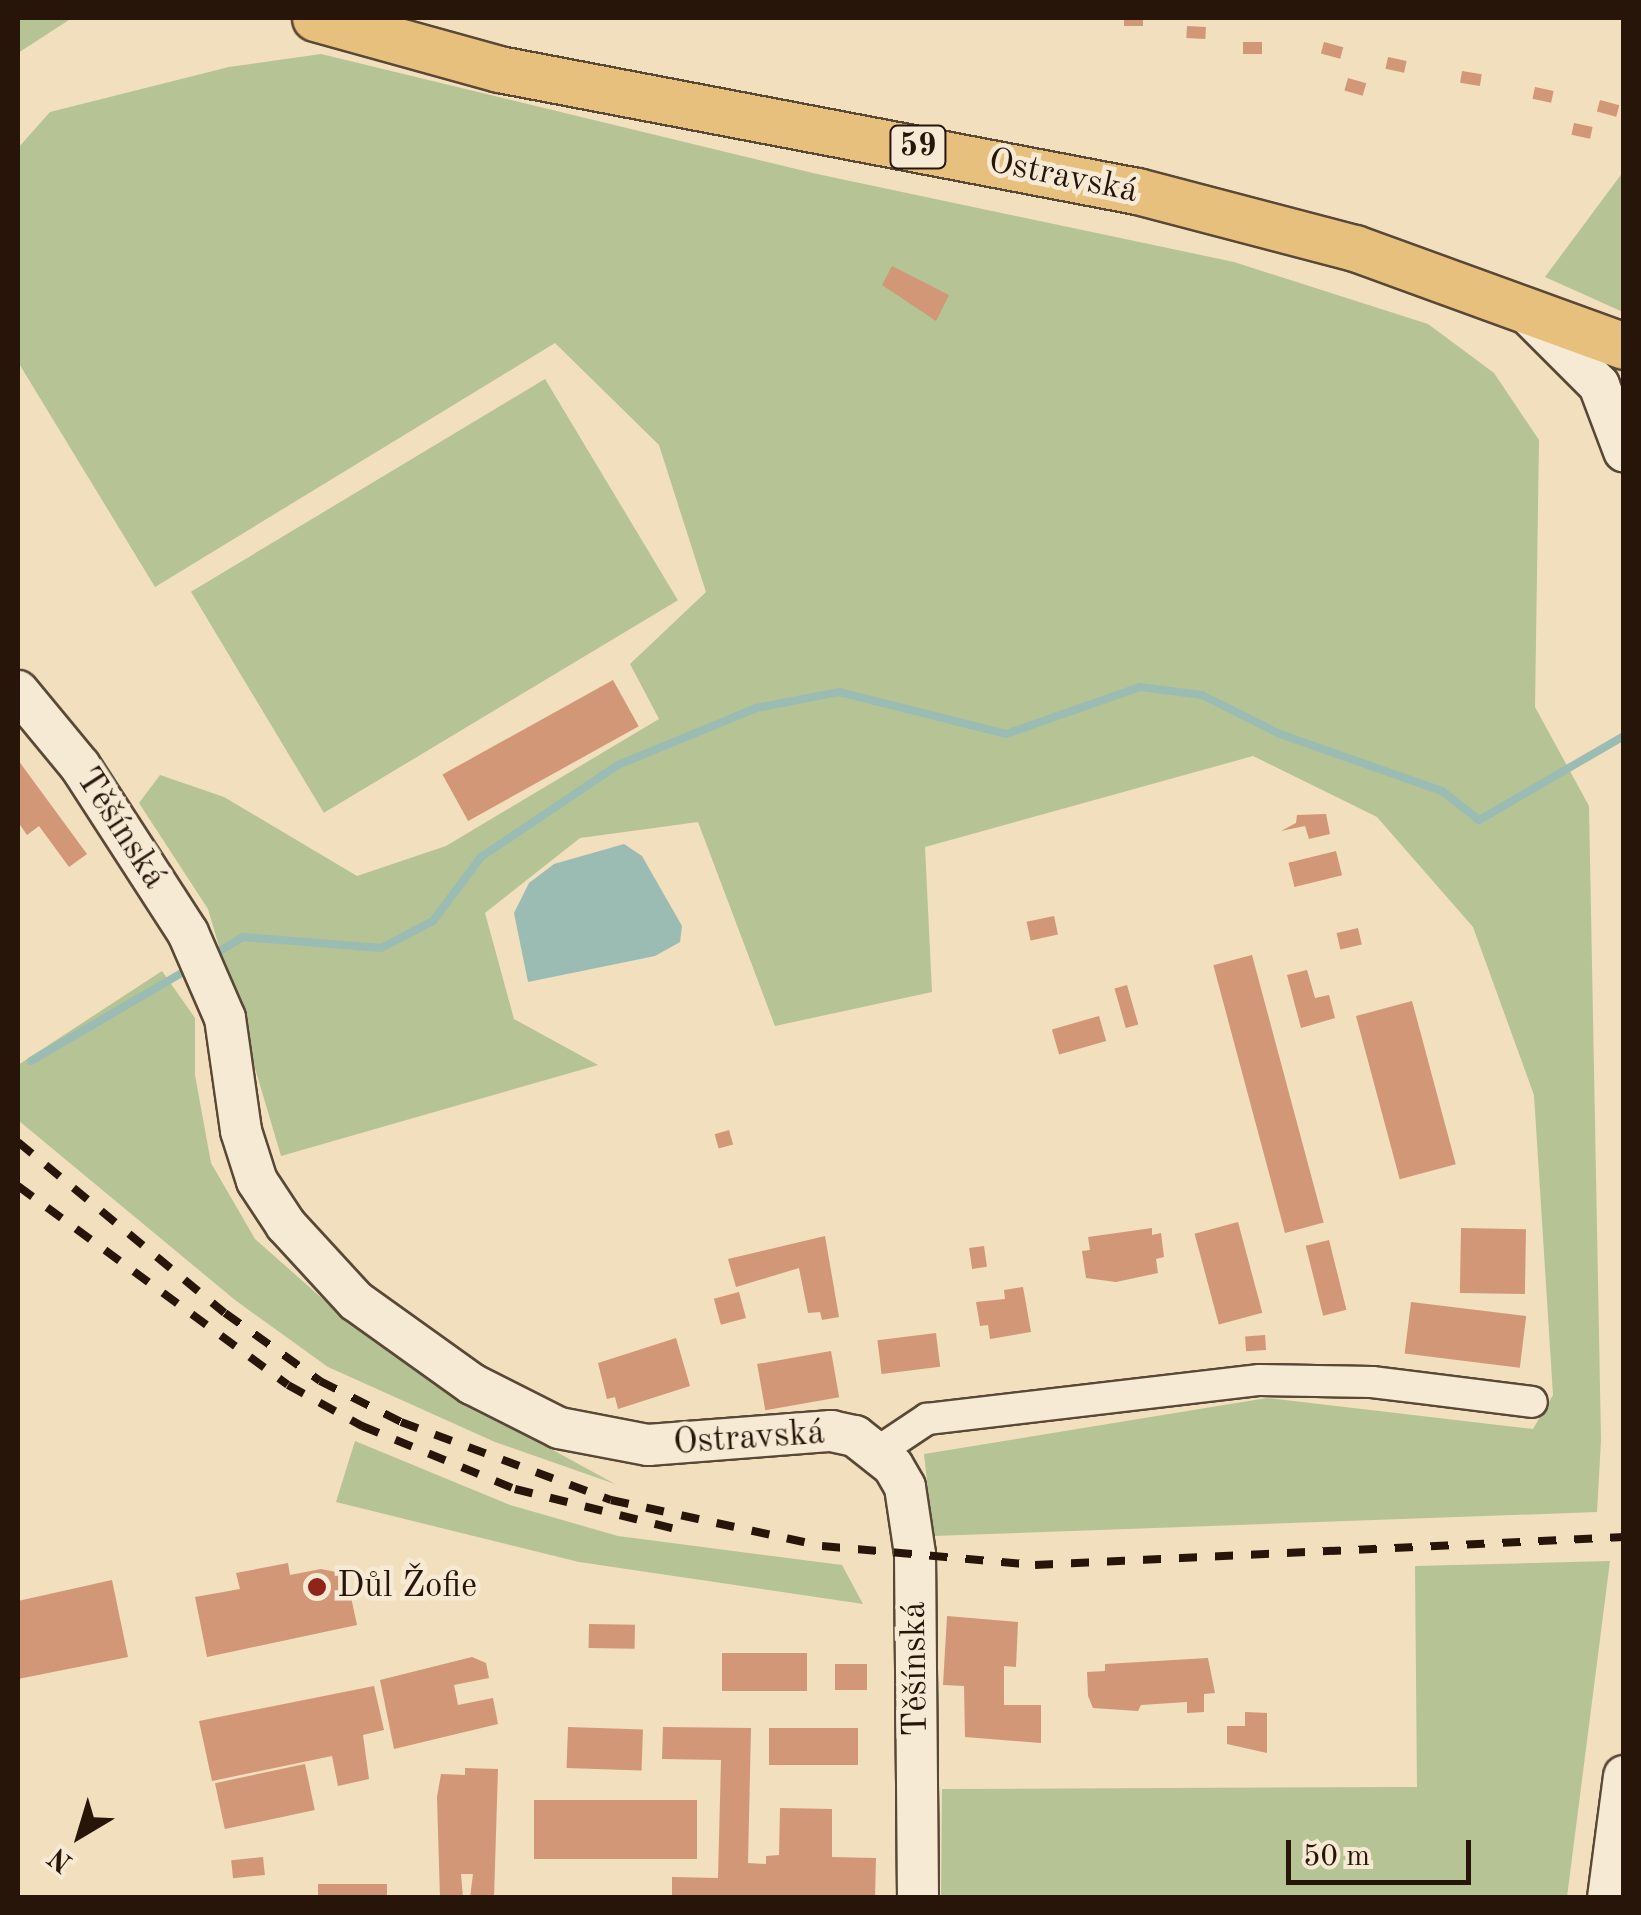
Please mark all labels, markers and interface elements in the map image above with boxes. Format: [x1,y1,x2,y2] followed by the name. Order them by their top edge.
[888,120,948,174] road number: 59
[984,141,1142,213] street label: Ostravská
[66,761,174,897] street label: Těšínská
[672,1413,826,1465] street label: Ostravská
[337,1566,477,1608] place label: Důl Žofie
[306,1576,328,1598] marker: Důl Žofie
[894,1601,938,1737] street label: Těšínská
[30,1785,130,1885] north arrow
[1291,1820,1476,1882] scale bar
[44,1841,79,1876] text: N
[1303,1842,1370,1872] text: 50 m

